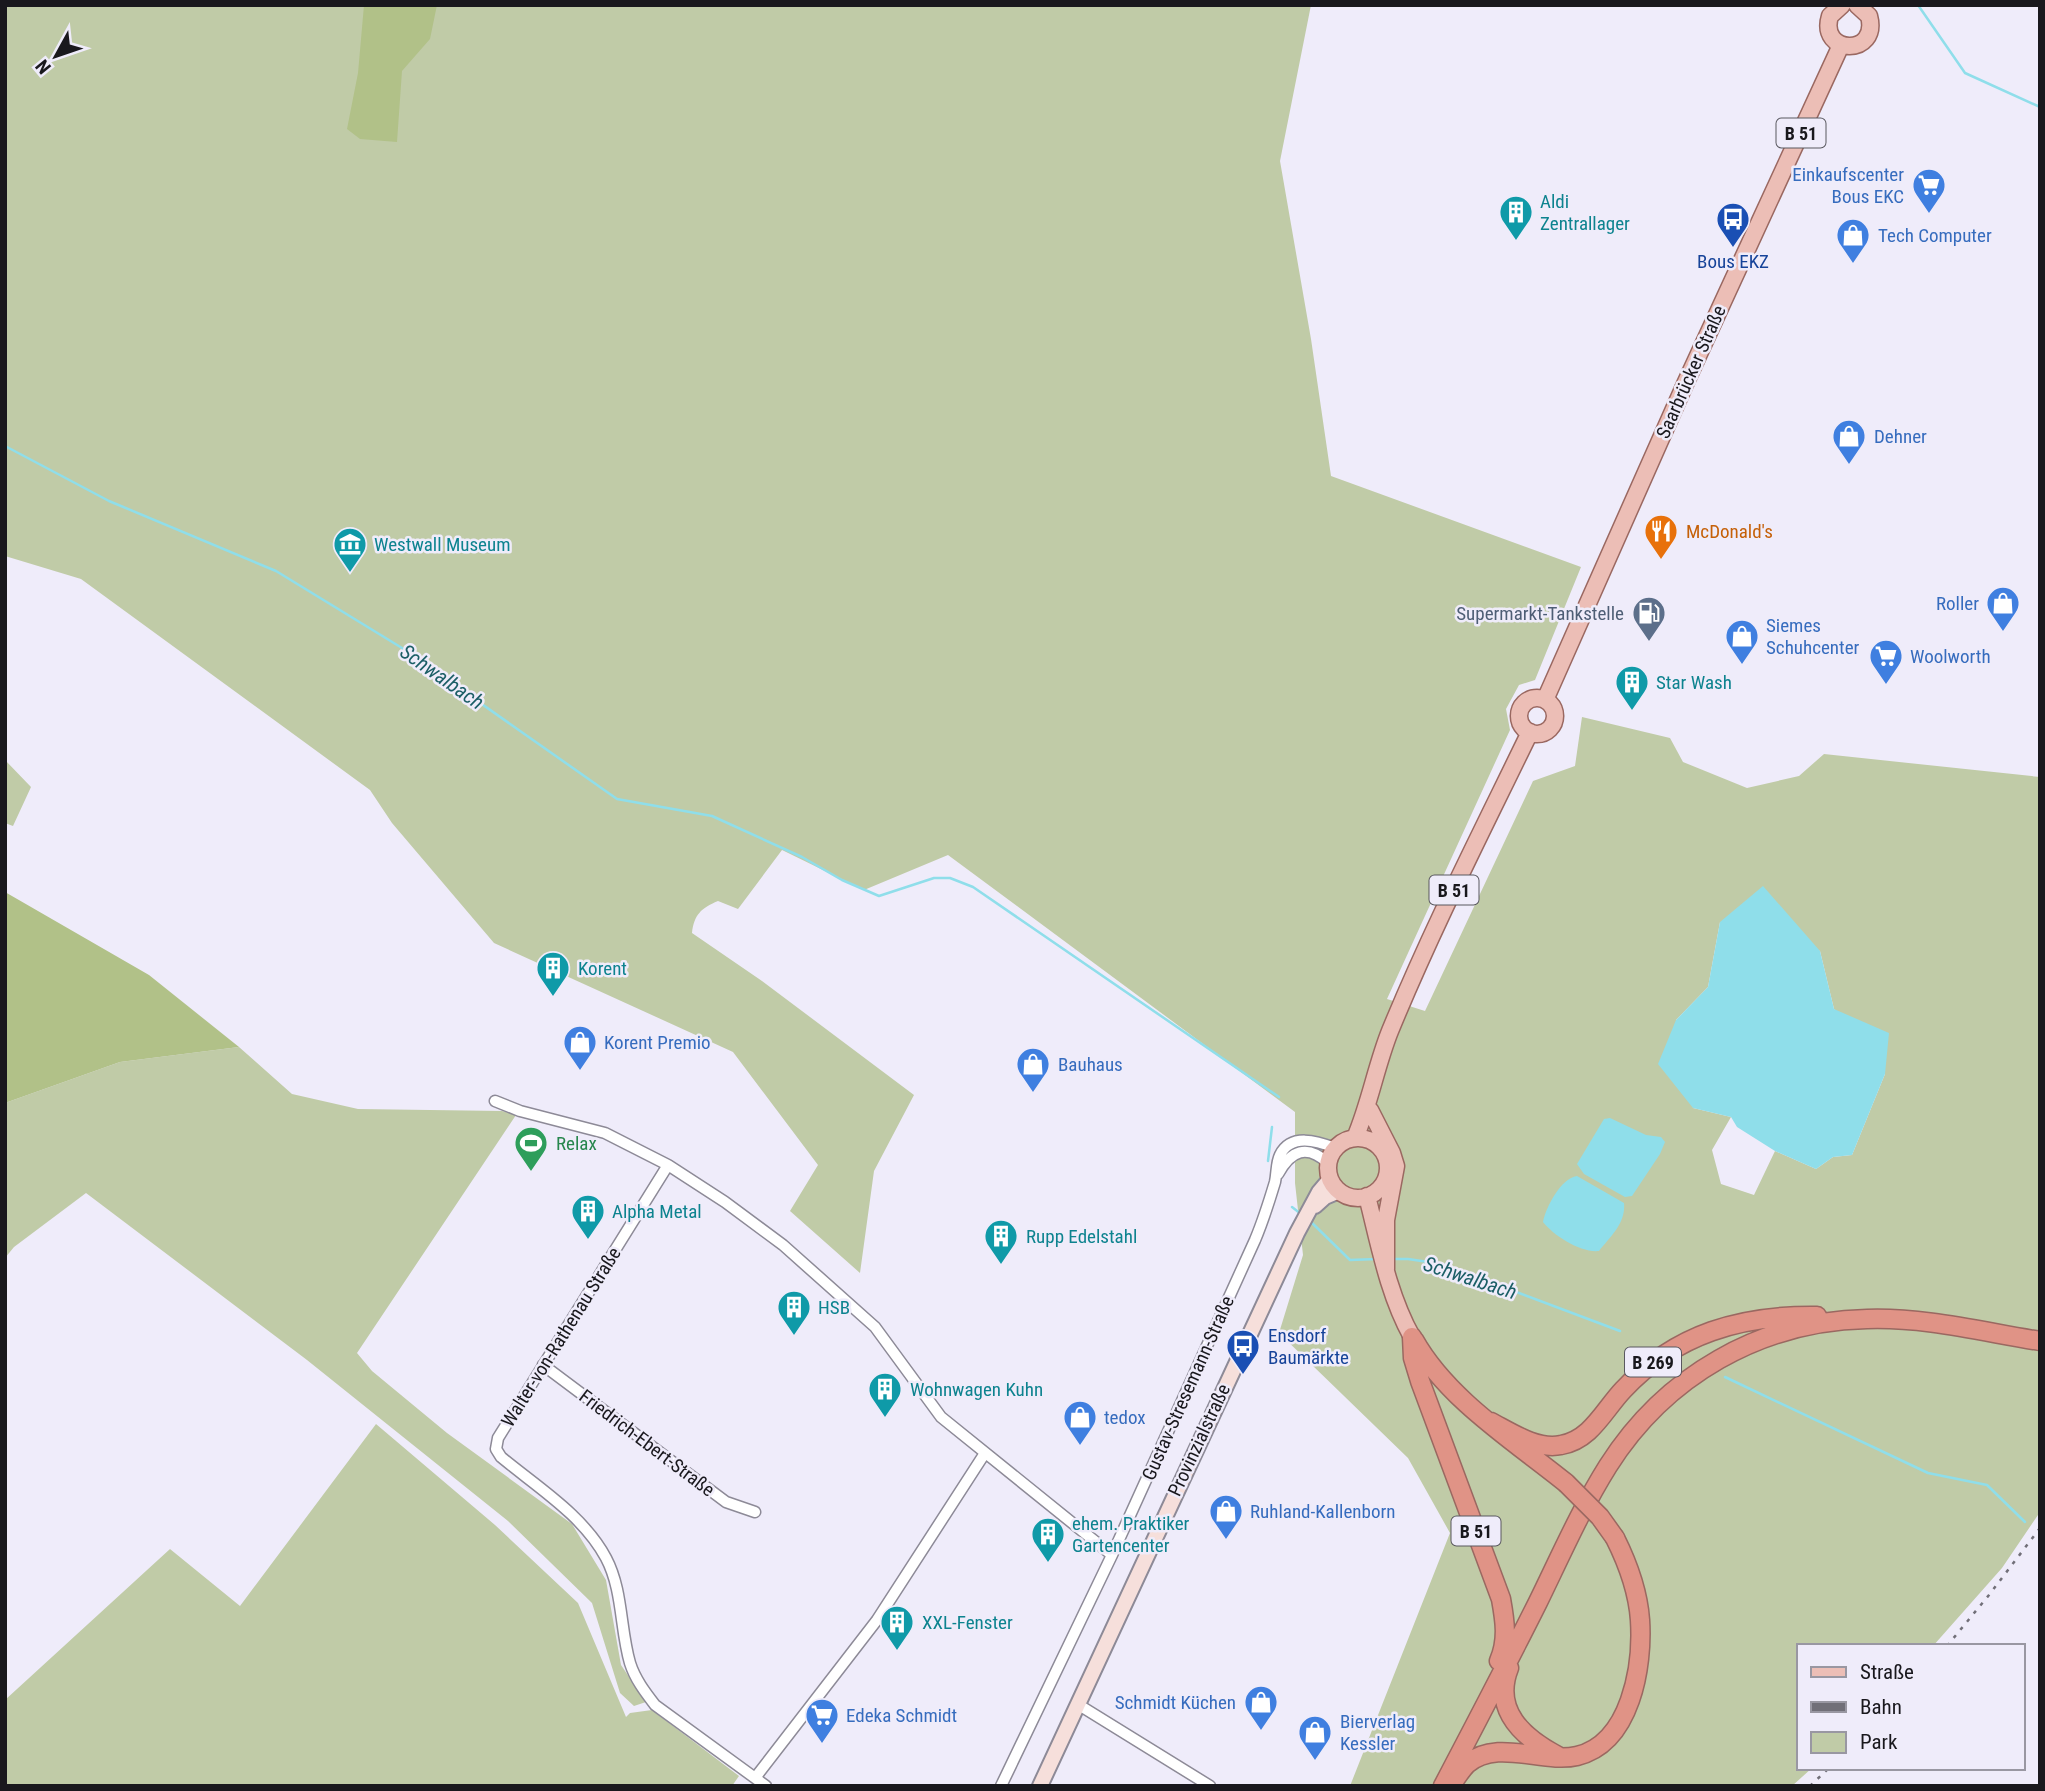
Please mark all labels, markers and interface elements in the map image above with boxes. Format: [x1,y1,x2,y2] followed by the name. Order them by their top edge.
[21,21,91,91] north arrow
[31,55,56,78] text: N
[1776,118,1826,148] road number: B 51
[1792,163,1904,208] place label: Einkaufscenter Bous EKC
[1910,166,1948,215] supermarket icon: Einkaufscenter Bous EKC
[1540,190,1630,235] place label: Aldi Zentrallager
[1497,193,1535,242] building icon: Aldi Zentrallager
[1714,200,1752,249] bus stop icon: Bous EKZ
[1834,216,1872,265] shop icon: Tech Computer
[1878,224,1992,247] place label: Tech Computer
[1697,250,1769,273] place label: Bous EKZ
[1651,302,1731,442] street label: Saarbrücker Straße
[1830,417,1868,466] shop icon: Dehner
[1874,425,1927,448] place label: Dehner
[1642,512,1680,561] restaurant icon: McDonald's
[1686,520,1773,543] place label: McDonald's
[331,525,369,574] museum icon: Westwall Museum
[374,533,511,556] place label: Westwall Museum
[1984,584,2022,633] shop icon: Roller
[1936,592,1979,615] place label: Roller
[1630,594,1668,643] fuel station icon: Supermarkt-Tankstelle
[1456,602,1624,625] place label: Supermarkt-Tankstelle
[1766,614,1860,659] place label: Siemes Schuhcenter
[1723,617,1761,666] shop icon: Siemes Schuhcenter
[1867,637,1905,686] supermarket icon: Woolworth
[396,639,488,715] water label: Schwalbach
[1910,645,1991,668] place label: Woolworth
[1613,663,1651,712] building icon: Star Wash
[1656,671,1732,694] place label: Star Wash
[1430,876,1478,904] road number: B 51
[534,949,572,998] building icon: Korent
[578,957,627,980] place label: Korent
[561,1023,599,1072] shop icon: Korent Premio
[604,1031,711,1054] place label: Korent Premio
[1014,1045,1052,1094] shop icon: Bauhaus
[1058,1053,1123,1076] place label: Bauhaus
[512,1124,550,1173] sports icon: Relax
[556,1132,597,1155] place label: Relax
[569,1192,607,1241] building icon: Alpha Metal
[612,1200,702,1223] place label: Alpha Metal
[982,1217,1020,1266] building icon: Rupp Edelstahl
[1026,1225,1137,1248] place label: Rupp Edelstahl
[496,1243,626,1431] street label: Walter-von-Rathenau Straße
[1420,1252,1520,1304] water label: Schwalbach
[775,1288,813,1337] building icon: HSB
[1137,1292,1239,1484] street label: Gustav-Stresemann-Straße
[818,1296,850,1319] place label: HSB
[1268,1324,1349,1369] place label: Ensdorf Baumärkte
[1224,1327,1262,1376] bus stop icon: Ensdorf Baumärkte
[1625,1348,1681,1377] road number: B 269
[866,1370,904,1419] building icon: Wohnwagen Kuhn
[910,1378,1043,1401] place label: Wohnwagen Kuhn
[1163,1380,1235,1500] street label: Provinzialstraße
[575,1385,719,1501] street label: Friedrich-Ebert-Straße
[1061,1398,1099,1447] shop icon: tedox
[1104,1406,1146,1429] place label: tedox
[1207,1492,1245,1541] shop icon: Ruhland-Kallenborn
[1250,1500,1395,1523] place label: Ruhland-Kallenborn
[1072,1512,1190,1557] place label: ehem. Praktiker Gartencenter
[1029,1515,1067,1564] building icon: ehem. Praktiker Gartencenter
[1452,1516,1500,1546] road number: B 51
[878,1603,916,1652] building icon: XXL-Fenster
[922,1611,1013,1634] place label: XXL-Fenster
[1797,1644,2024,1770] legend
[1860,1660,1914,1684] text: Straße
[1242,1683,1280,1732] shop icon: Schmidt Küchen
[1115,1691,1236,1714] place label: Schmidt Küchen
[1860,1695,1902,1719] text: Bahn
[803,1696,841,1745] supermarket icon: Edeka Schmidt
[846,1704,957,1727] place label: Edeka Schmidt
[1340,1710,1415,1755] place label: Bierverlag Kessler
[1296,1713,1334,1762] shop icon: Bierverlag Kessler
[1860,1730,1898,1754] text: Park

